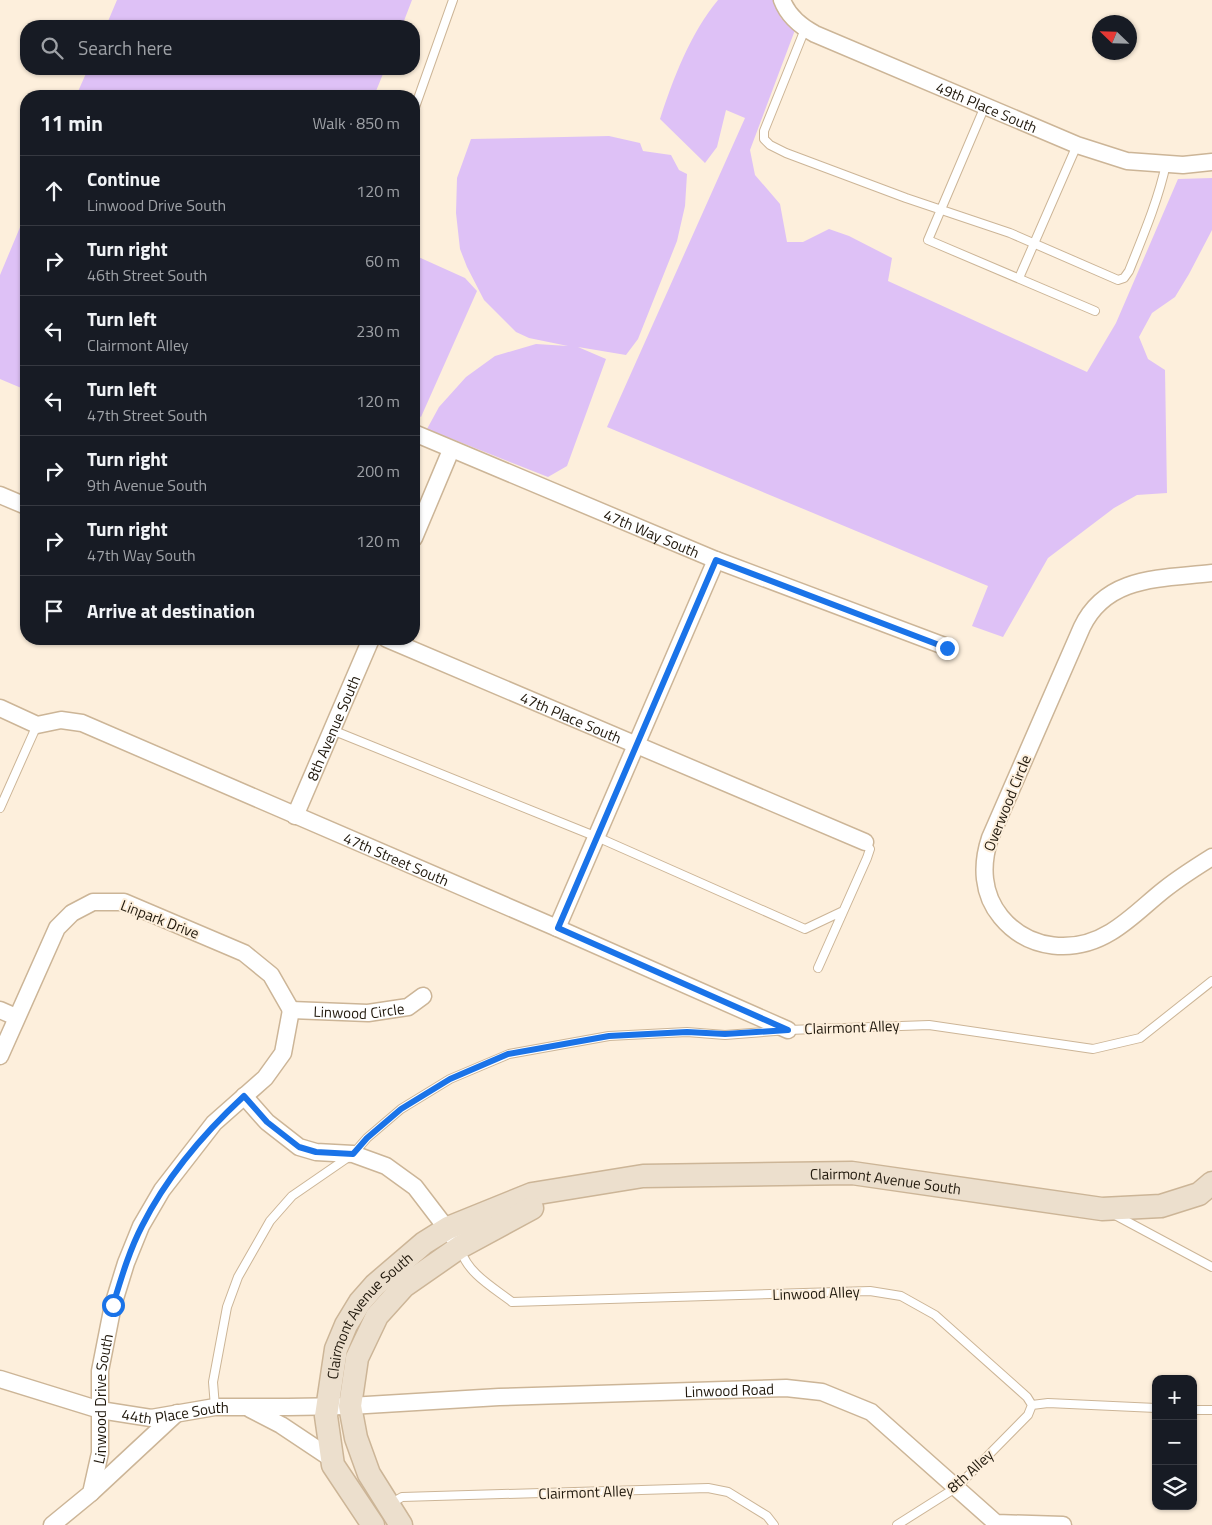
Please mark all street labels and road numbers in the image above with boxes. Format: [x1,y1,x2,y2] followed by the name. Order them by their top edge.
[933,75,1041,138] street label: 49th Place South
[600,503,703,563] street label: 47th Way South
[300,671,366,784] street label: 8th Avenue South
[517,685,625,749] street label: 47th Place South
[977,751,1037,855] street label: Overwood Circle
[340,826,453,892] street label: 47th Street South
[117,893,203,945] street label: Linpark Drive
[313,996,406,1025] street label: Linwood Circle
[804,1014,900,1040] street label: Clairmont Alley
[810,1161,963,1200] street label: Clairmont Avenue South
[320,1246,418,1381] street label: Clairmont Avenue South
[772,1280,860,1306] street label: Linwood Alley
[86,1332,119,1466] street label: Linwood Drive South
[684,1377,774,1403] street label: Linwood Road
[120,1396,229,1429] street label: 44th Place South
[942,1444,998,1498] street label: 8th Alley
[538,1479,634,1505] street label: Clairmont Alley

